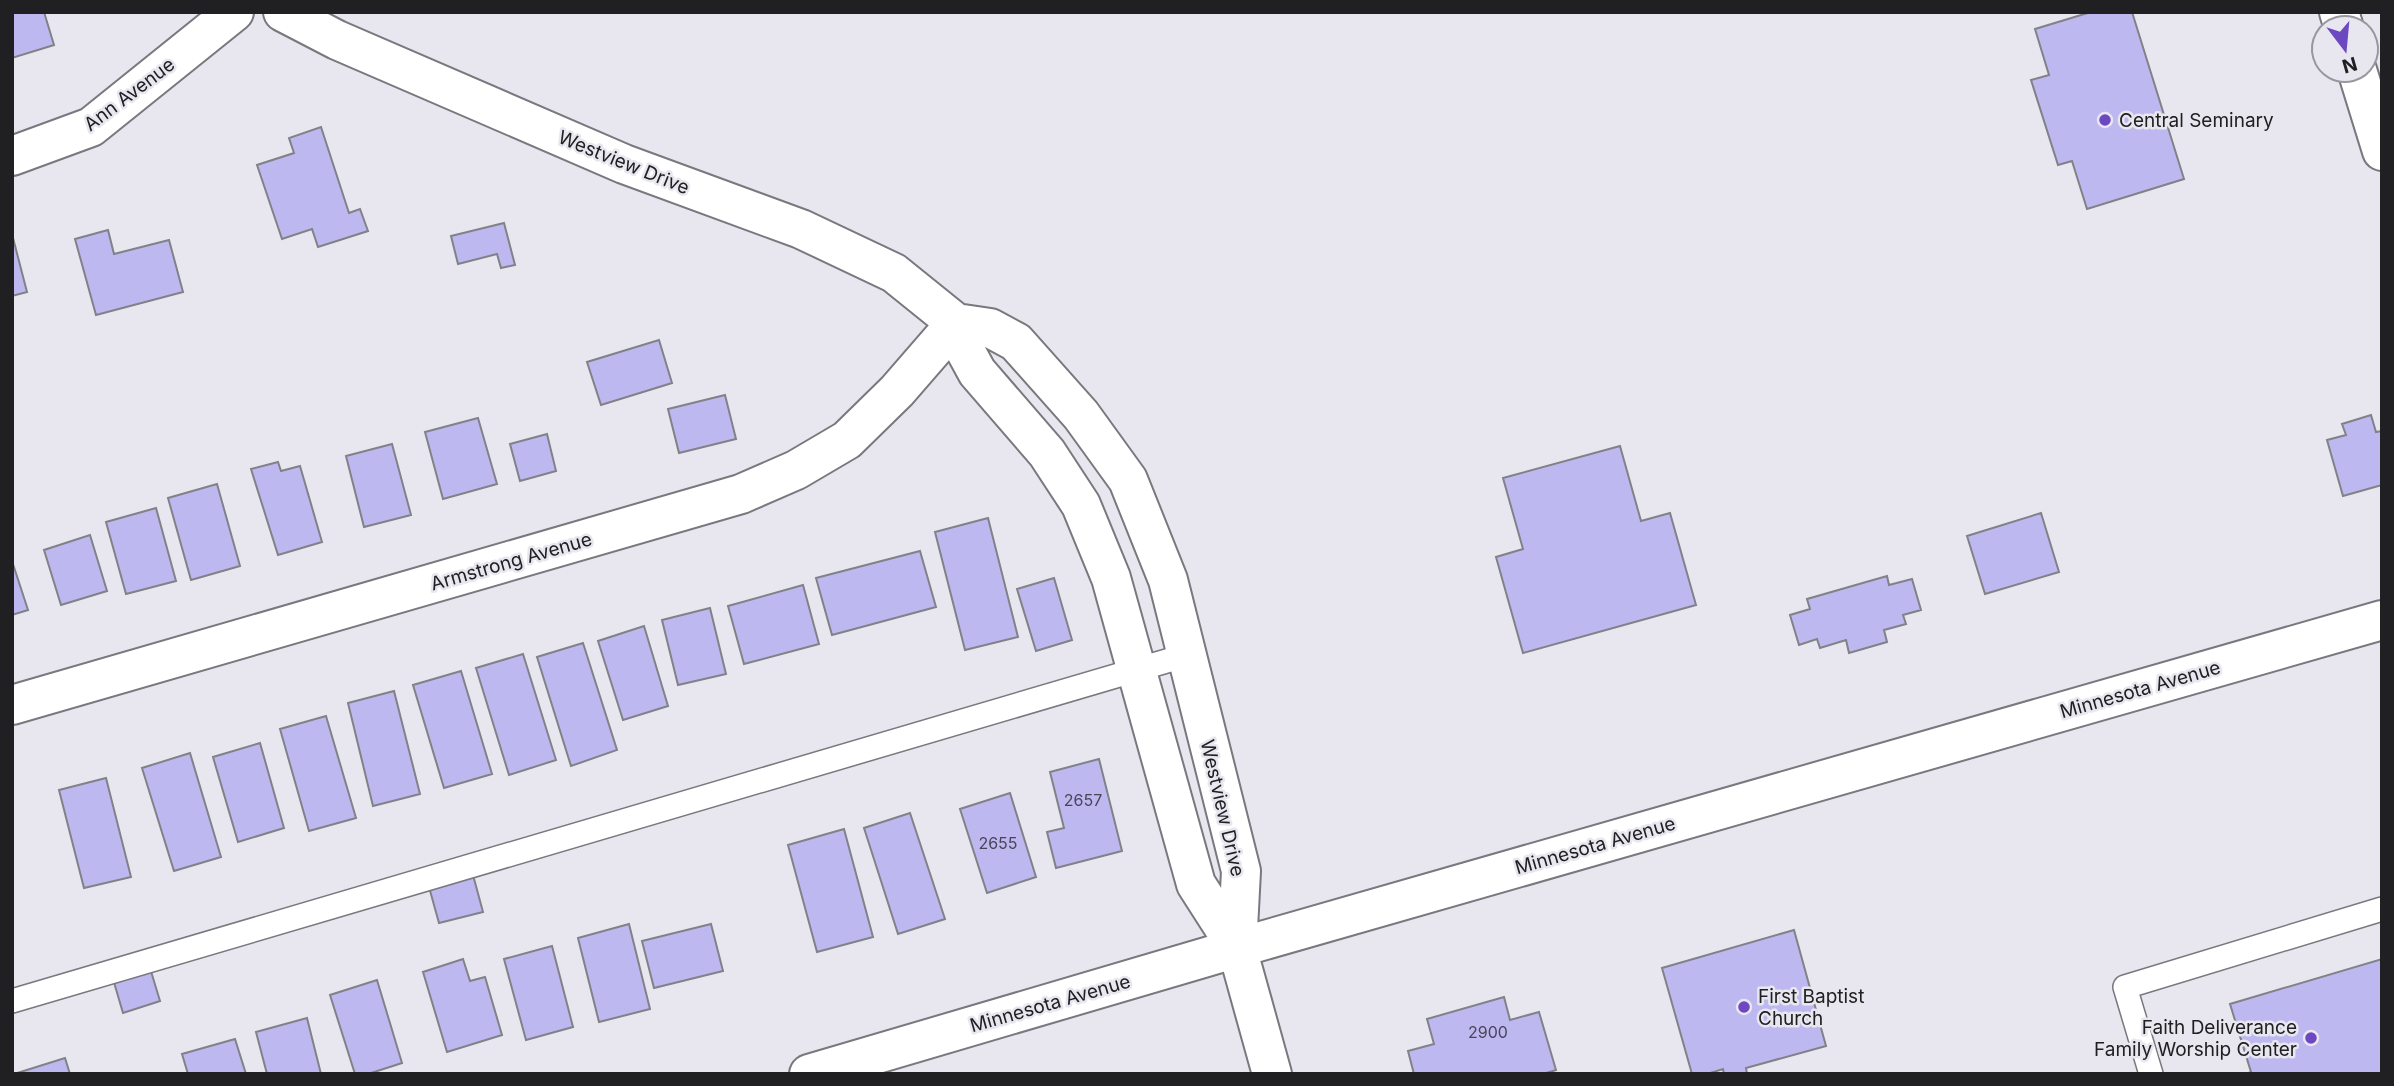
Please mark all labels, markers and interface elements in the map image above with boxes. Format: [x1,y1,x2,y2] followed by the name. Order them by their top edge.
[2310,14,2380,84] north arrow
[2339,52,2360,78] text: N
[79,53,179,136] street label: Ann Avenue
[2119,109,2274,132] place label: Central Seminary
[2097,112,2113,128] marker: Central Seminary
[555,126,693,199] street label: Westview Drive
[428,527,594,596] street label: Armstrong Avenue
[2057,656,2223,723] street label: Minnesota Avenue
[1196,738,1249,879] street label: Westview Drive
[1064,790,1102,810] house number: 2657
[1512,812,1678,879] street label: Minnesota Avenue
[978,833,1018,853] house number: 2655
[967,970,1133,1037] street label: Minnesota Avenue
[1758,985,1864,1030] place label: First Baptist Church
[1736,999,1752,1015] marker: First Baptist Church
[2094,1016,2297,1061] place label: Faith Deliverance Family Worship Center
[1468,1022,1508,1042] house number: 2900
[2303,1030,2319,1046] marker: Faith Deliverance Family Worship Center

